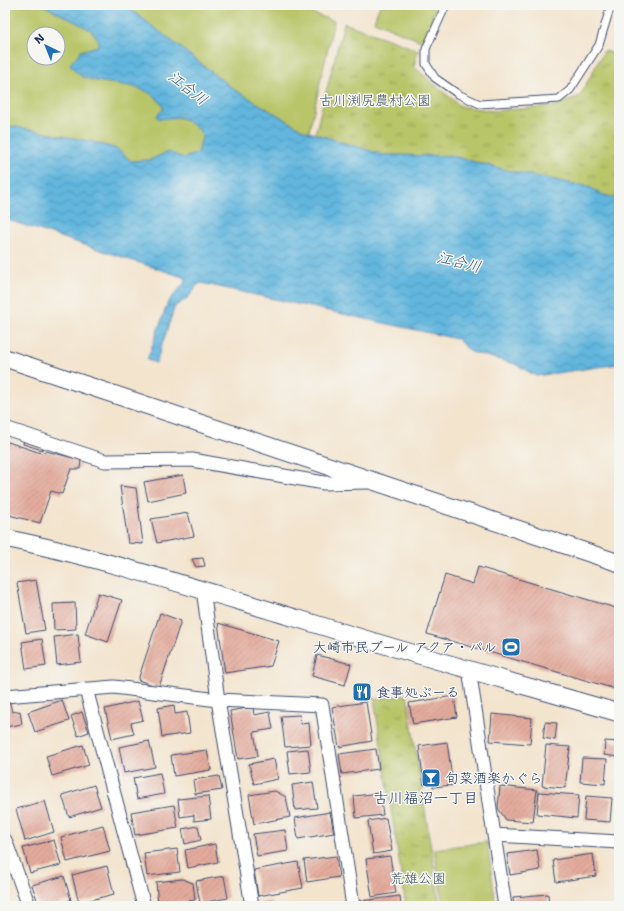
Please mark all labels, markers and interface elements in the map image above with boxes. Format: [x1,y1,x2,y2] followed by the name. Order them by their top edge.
[26,26,66,66] north arrow
[31,30,48,48] text: N
[164,66,212,110] water label: 江合川
[319,91,431,109] park label: 古川渕尻農村公園
[435,247,483,277] water label: 江合川
[500,636,522,658] sports icon: 大崎市民プール アクア・パル
[313,638,497,656] place label: 大崎市民プール アクア・パル
[351,681,373,703] restaurant icon: 食事処ぷーる
[376,683,460,701] place label: 食事処ぷーる
[420,767,442,789] bar icon: 旬菜酒楽かぐら
[445,769,543,787] place label: 旬菜酒楽かぐら
[373,788,479,808] district label: 古川福沼一丁目
[390,869,446,887] park label: 荒雄公園

